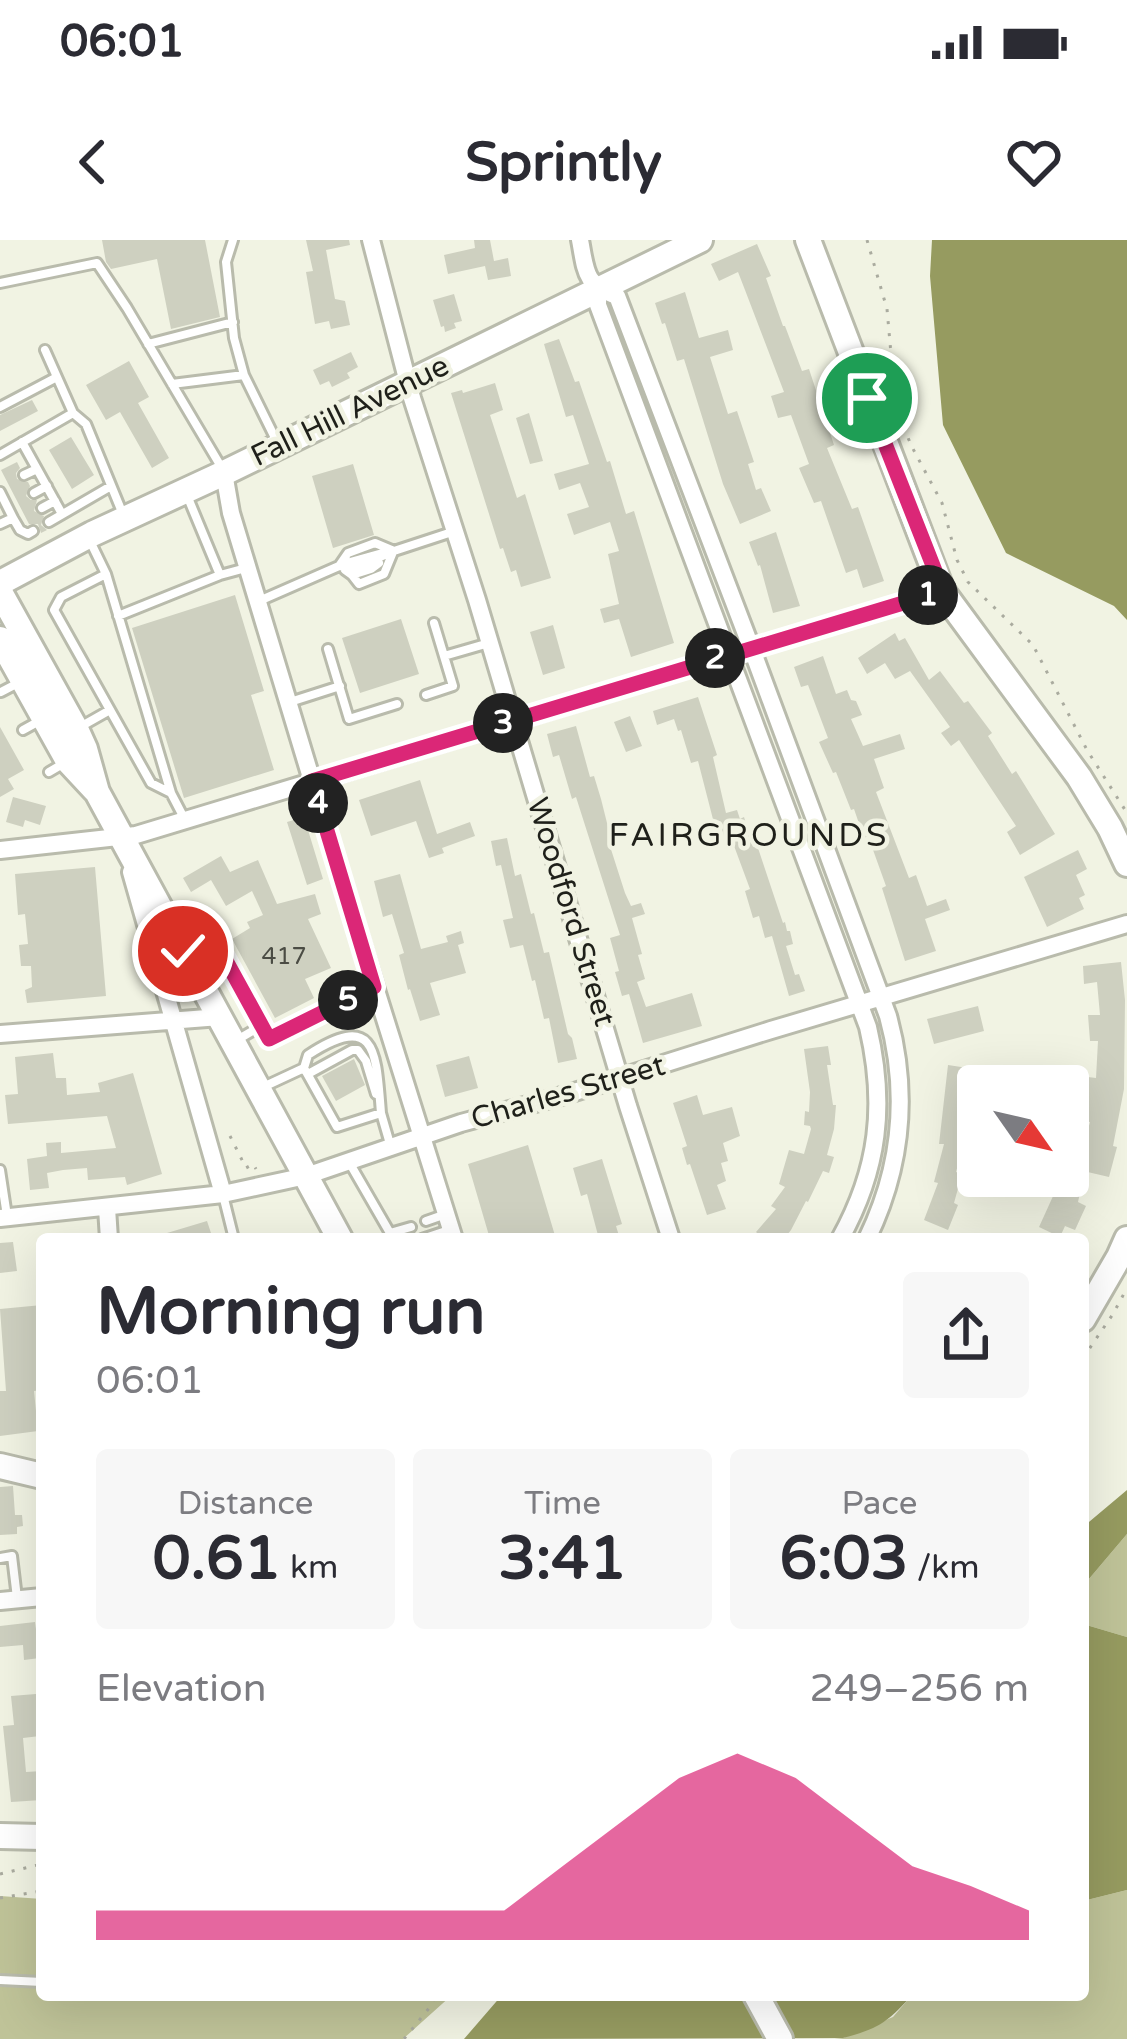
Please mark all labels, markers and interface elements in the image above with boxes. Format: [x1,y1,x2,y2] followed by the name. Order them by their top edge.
[60,15,185,69] text: 06:01
[60,129,126,195] icon: back
[1001,129,1067,195] icon: heart
[465,130,662,195] text: Sprintly
[245,347,455,475] street label: Fall Hill Avenue
[816,347,918,449] pin
[834,365,900,431] icon: arrive
[898,565,958,625] pin: 1
[918,575,938,614] text: 1
[685,628,745,688] pin: 2
[705,638,725,677] text: 2
[473,693,533,753] pin: 3
[493,703,513,742] text: 3
[288,773,348,833] pin: 4
[308,783,328,822] text: 4
[519,793,623,1031] street label: Woodford Street
[609,816,889,855] district label: FAIRGROUNDS
[132,900,234,1002] pin
[150,918,216,984] icon: check
[261,942,307,971] house number: 417
[318,970,378,1030] pin: 5
[338,980,358,1019] text: 5
[467,1047,669,1137] street label: Charles Street
[957,1065,1089,1197] north arrow
[957,1065,1089,1197] map controls
[96,1272,486,1352] text: Morning run
[903,1272,1029,1398] button: share
[96,1357,204,1404] text: 06:01
[178,1484,313,1523] text: Distance
[524,1484,601,1523] text: Time
[842,1484,918,1523] text: Pace
[153,1523,281,1595] text: 0.61
[498,1523,627,1595] text: 3:41
[779,1523,908,1595] text: 6:03
[281,1548,338,1587] text: km
[908,1548,980,1587] text: /km
[96,1665,266,1712] text: Elevation
[809,1665,1029,1712] text: 249–256 m

